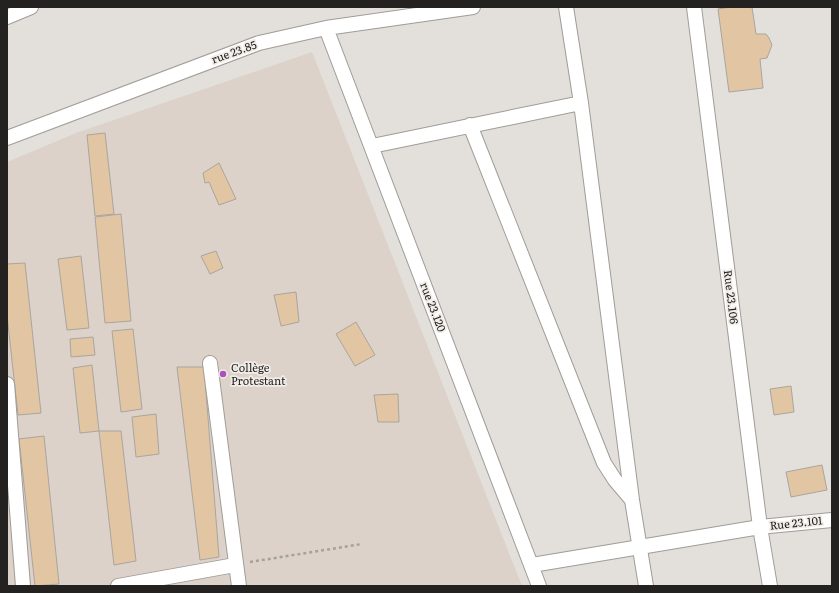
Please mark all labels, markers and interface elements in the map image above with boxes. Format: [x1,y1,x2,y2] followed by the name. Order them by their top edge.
[209,35,259,67] street label: rue 23.85
[721,269,743,325] street label: Rue 23.106
[417,280,451,334] street label: rue 23.120
[231,359,286,388] place label: Collège Protestant
[218,369,228,379] marker: Collège Protestant
[769,511,824,533] street label: Rue 23.101

